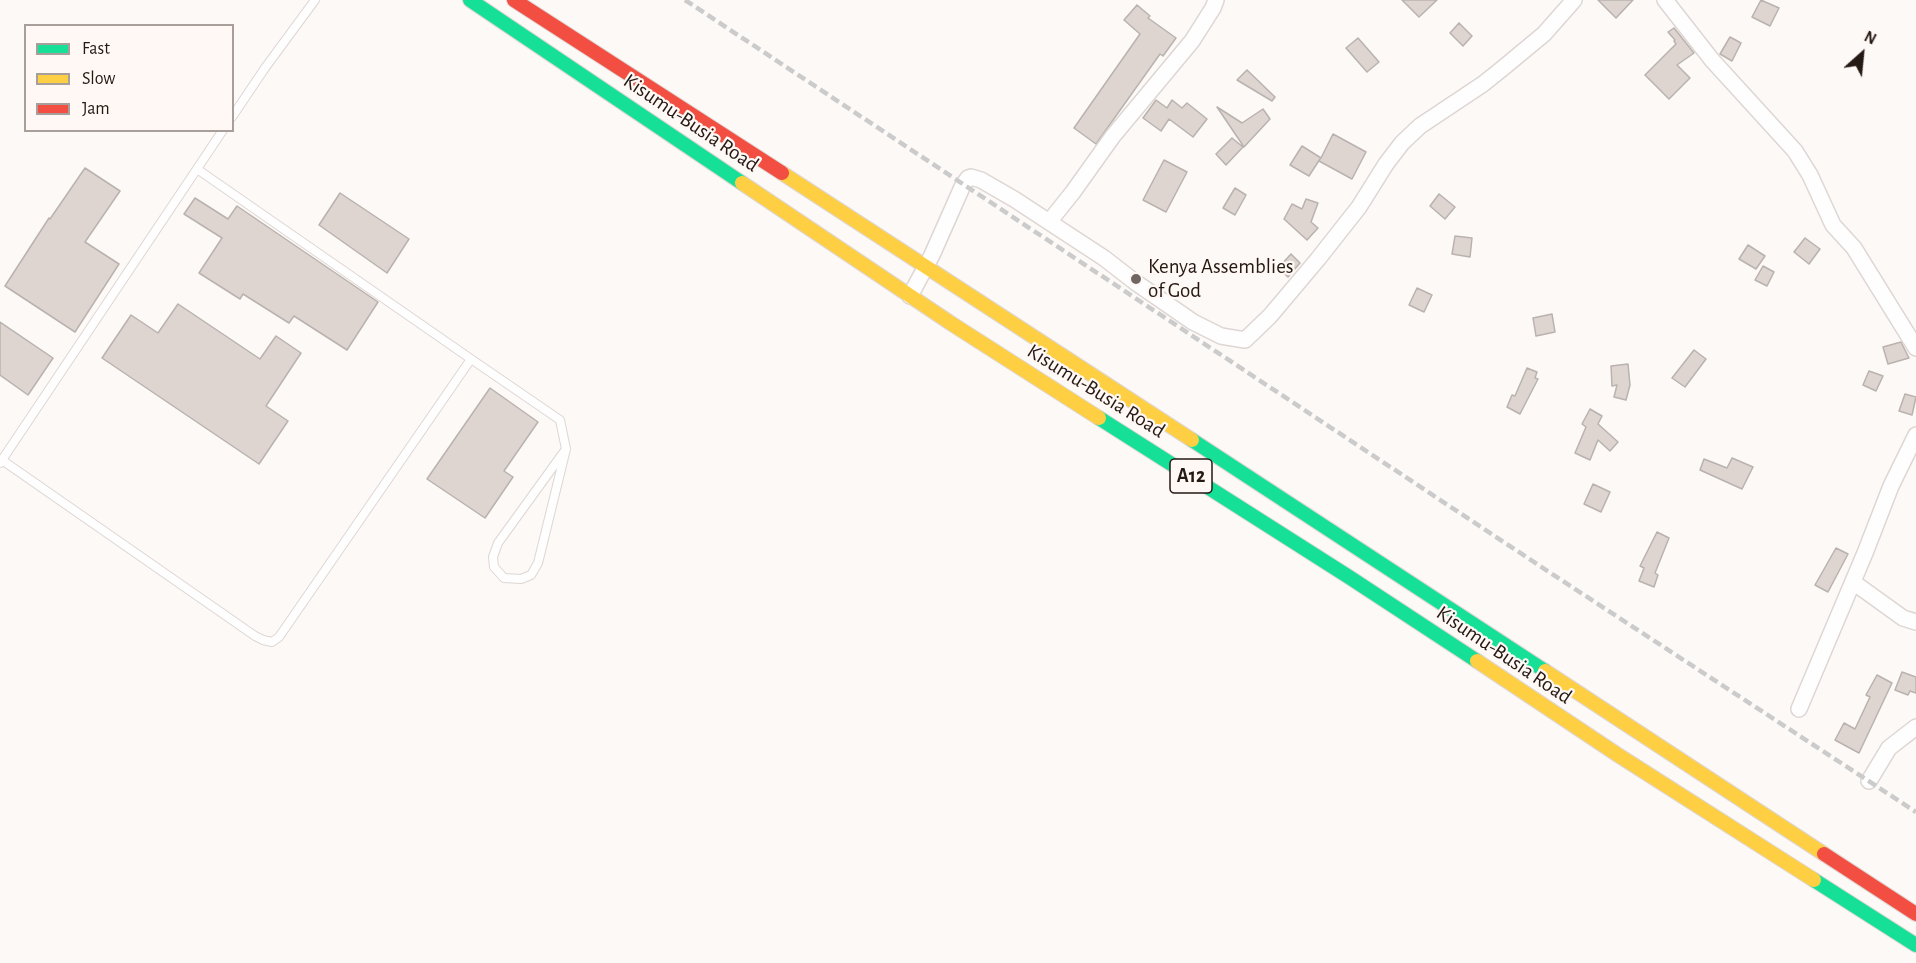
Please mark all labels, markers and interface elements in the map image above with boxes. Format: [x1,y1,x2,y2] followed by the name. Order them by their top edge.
[24,24,234,132] legend
[1832,24,1892,84] north arrow
[1862,28,1879,48] text: N
[82,40,110,58] text: Fast
[618,68,764,178] street label: Kisumu-Busia Road
[82,70,115,88] text: Slow
[82,100,110,118] text: Jam
[1148,254,1294,304] place label: Kenya Assemblies of God
[1129,272,1143,286] marker: Kenya Assemblies of God
[1022,338,1170,444] street label: Kisumu-Busia Road
[1170,459,1212,493] road number: A12
[1431,600,1577,710] street label: Kisumu-Busia Road

